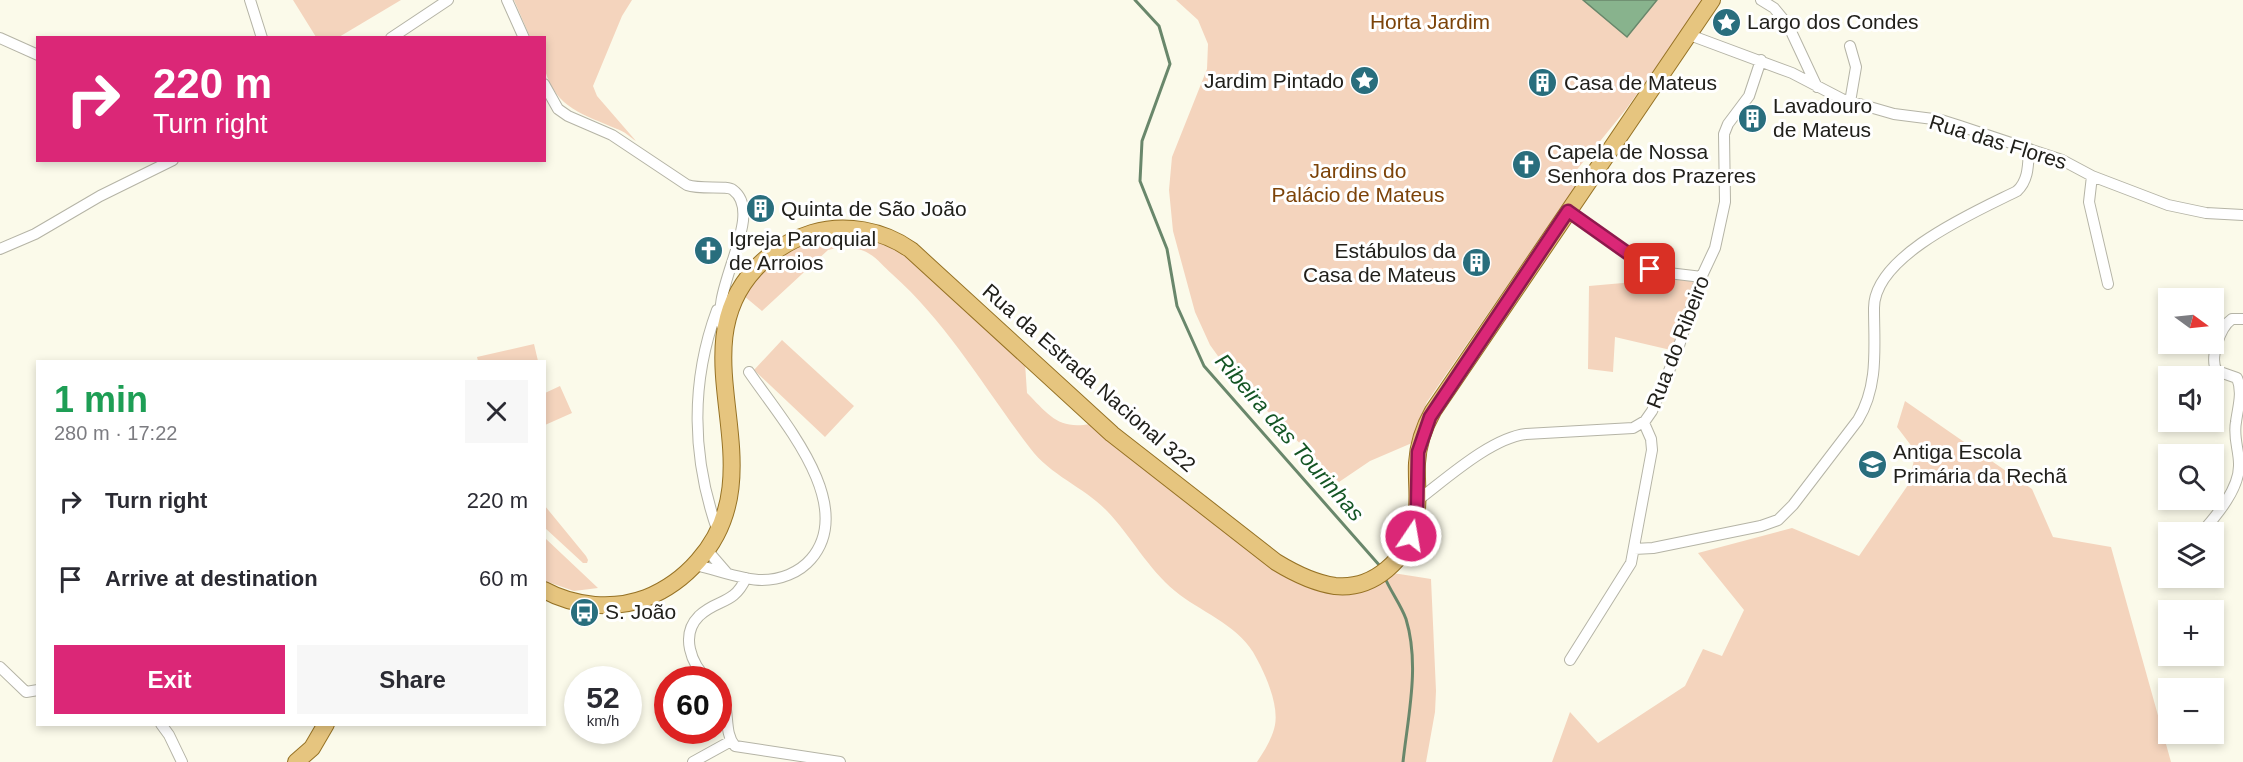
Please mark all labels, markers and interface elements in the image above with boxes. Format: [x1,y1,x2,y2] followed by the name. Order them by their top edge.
[1710,6,1742,38] place icon: Largo dos Condes
[1370,10,1490,33] park label: Horta Jardim
[1747,10,1919,33] place label: Largo dos Condes
[54,60,132,138] icon: right
[153,60,272,107] text: 220 m
[1349,65,1381,97] place icon: Jardim Pintado
[1527,67,1559,99] building icon: Casa de Mateus
[1204,69,1344,92] place label: Jardim Pintado
[1564,71,1717,94] place label: Casa de Mateus
[1773,94,1872,141] place label: Lavadouro de Mateus
[1736,102,1768,134] building icon: Lavadouro de Mateus
[153,109,268,139] text: Turn right
[1927,110,2070,173] street label: Rua das Flores
[1547,140,1756,187] place label: Capela de Nossa Senhora dos Prazeres
[1510,148,1542,180] church icon: Capela de Nossa Senhora dos Prazeres
[1272,159,1444,206] park label: Jardins do Palácio de Mateus
[744,193,776,225] building icon: Quinta de São João
[781,197,967,220] place label: Quinta de São João
[729,227,876,274] place label: Igreja Paroquial de Arroios
[692,235,724,267] church icon: Igreja Paroquial de Arroios
[1303,239,1456,286] place label: Estábulos da Casa de Mateus
[1624,243,1675,294] pin
[1461,247,1493,279] building icon: Estábulos da Casa de Mateus
[1633,252,1666,285] icon: arrive
[1642,272,1713,411] street label: Rua do Ribeiro
[978,279,1200,476] street label: Rua da Estrada Nacional 322
[2158,288,2224,354] north arrow
[2158,288,2224,744] map controls
[1210,349,1369,526] water label: Ribeira das Tourinhas
[2158,366,2224,432] button: sound
[54,379,148,420] text: 1 min
[465,380,528,443] button: close
[54,422,177,444] text: 280 m · 17:22
[1893,440,2067,487] place label: Antiga Escola Primária da Rechã
[2158,444,2224,510] button: search
[1856,448,1888,480] school or university icon: Antiga Escola Primária da Rechã
[54,485,87,518] icon: right
[105,488,207,513] text: Turn right
[467,488,528,513] text: 220 m
[1379,504,1443,568] position arrow
[2158,522,2224,588] button: layers
[54,563,87,596] icon: arrive
[105,566,318,591] text: Arrive at destination
[479,566,528,591] text: 60 m
[568,596,600,628] bus stop icon: S. João
[605,600,676,623] place label: S. João
[2158,600,2224,666] button: +
[54,645,285,714] button: Exit
[297,645,528,714] button: Share
[654,666,732,744] speed limit sign: 60
[2158,678,2224,744] button: −
[586,681,620,714] text: 52
[587,712,619,729] text: km/h

